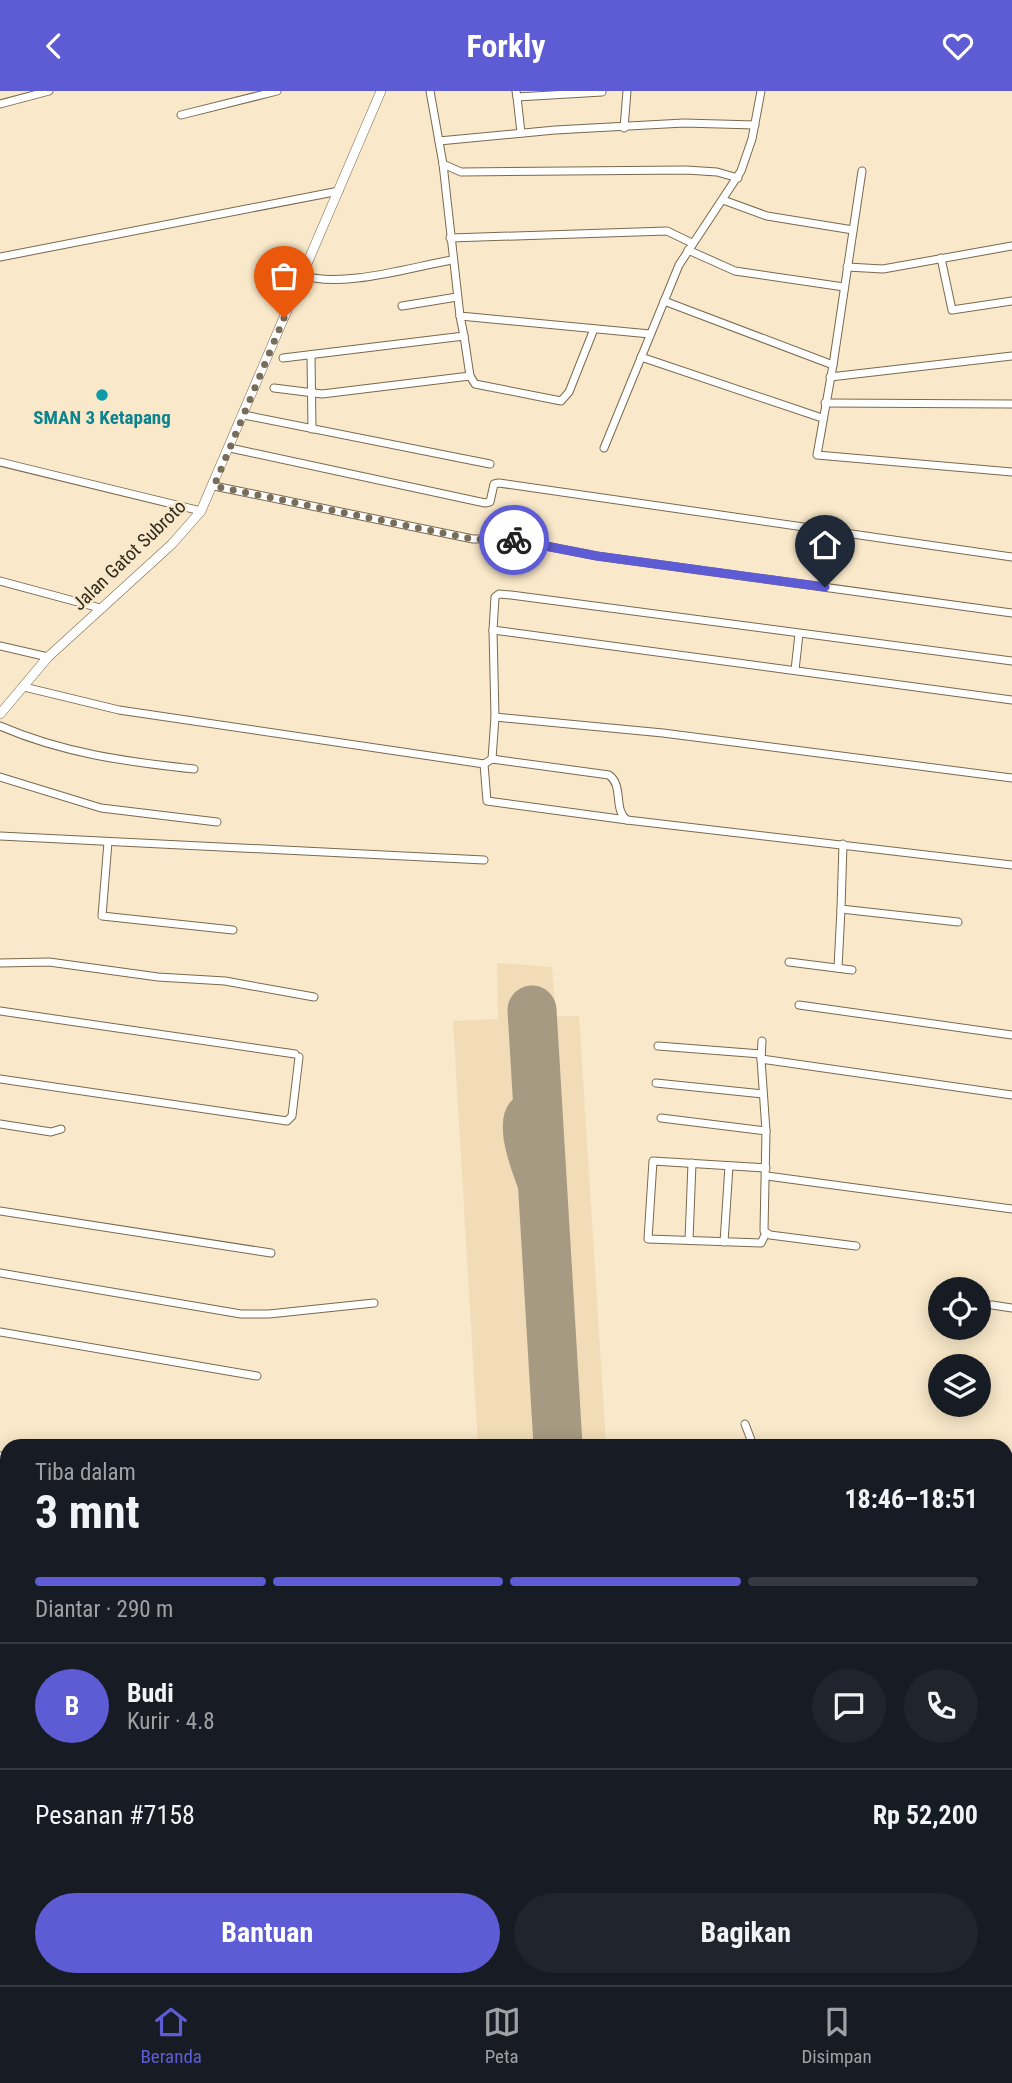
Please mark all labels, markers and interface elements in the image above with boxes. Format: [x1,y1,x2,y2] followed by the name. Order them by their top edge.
[35,27,73,65] icon: back
[466,27,546,65] text: Forkly
[939,27,977,65] icon: heart
[254,246,314,318] pin
[265,257,303,295] icon: bag
[94,387,110,403] marker: SMAN 3 Ketapang
[33,406,171,429] place label: SMAN 3 Ketapang
[67,495,191,615] street label: Jalan Gatot Subroto
[479,505,549,575] courier
[795,515,855,587] pin
[495,521,533,559] icon: bike
[806,526,844,564] icon: home
[928,1277,991,1417] map controls
[928,1277,991,1340] button: locate
[928,1354,991,1417] button: layers
[35,1459,136,1486] text: Tiba dalam
[844,1484,978,1514] text: 18:46–18:51
[35,1485,140,1539] text: 3 mnt
[35,1596,173,1623] text: Diantar · 290 m
[812,1669,886,1743] button: chat
[904,1669,978,1743] button: phone
[127,1678,174,1708] text: Budi
[65,1691,79,1721] text: B
[127,1708,215,1735] text: Kurir · 4.8
[35,1800,195,1830] text: Pesanan #7158
[873,1800,978,1830] text: Rp 52,200
[35,1893,500,1973] button: Bantuan
[514,1893,978,1973] button: Bagikan
[140,2003,202,2068] tab: Beranda
[483,2003,521,2068] tab: Peta
[801,2003,872,2068] tab: Disimpan

